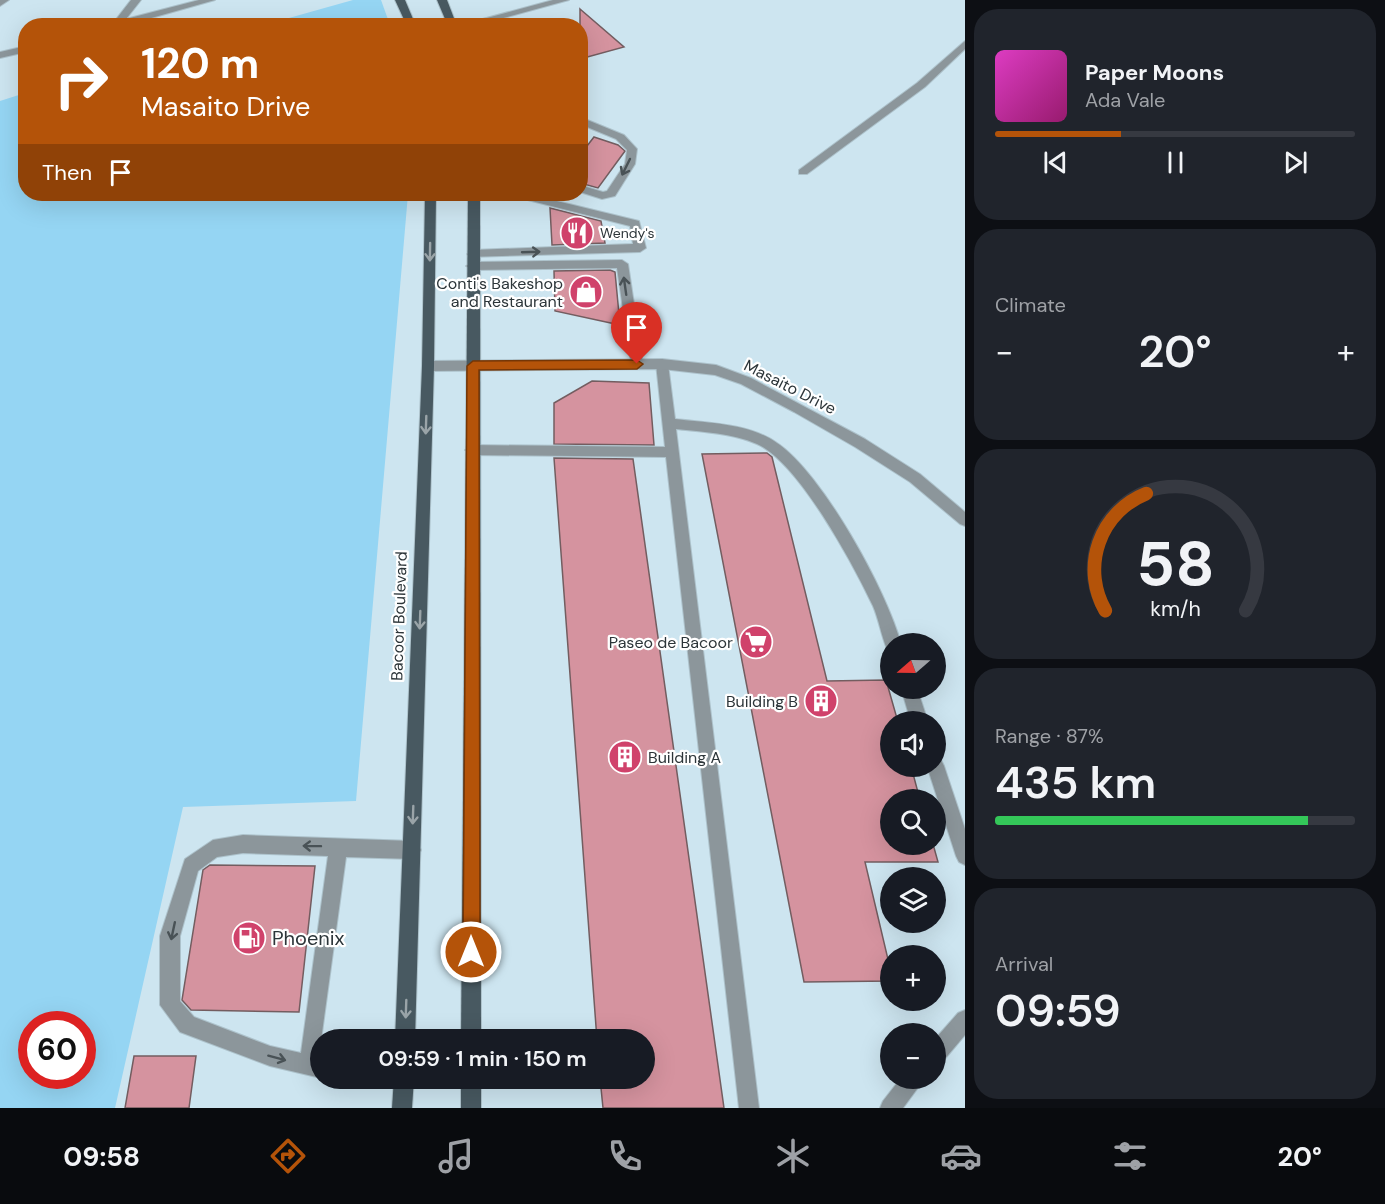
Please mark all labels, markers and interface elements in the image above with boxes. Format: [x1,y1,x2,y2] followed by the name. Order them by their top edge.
[141,36,259,91] text: 120 m
[42,42,120,120] icon: right
[1085,58,1224,87] text: Paper Moons
[1085,87,1165,113] text: Ada Vale
[141,89,310,124] text: Masaito Drive
[1039,146,1072,179] icon: previous
[1159,146,1192,179] icon: pause
[1279,146,1312,179] icon: next
[104,156,137,189] icon: arrive
[42,158,92,187] text: Then
[620,158,632,176] one-way arrow
[559,215,595,251] restaurant icon: Wendy's
[600,224,655,242] place label: Wendy's
[424,241,436,261] one-way arrow
[521,246,541,257] one-way arrow
[436,273,563,312] place label: Conti's Bakeshop and Restaurant
[568,274,604,310] shop icon: Conti's Bakeshop and Restaurant
[619,276,630,296] one-way arrow
[995,292,1066,318] text: Climate
[611,302,662,364] pin
[620,311,653,344] icon: arrive
[1138,322,1212,381] text: 20°
[995,330,1013,373] text: −
[1337,330,1355,373] text: +
[740,355,840,419] street label: Masaito Drive
[421,414,432,434] one-way arrow
[1136,523,1214,604] text: 58
[386,551,412,681] street label: Bacoor Boulevard
[1150,595,1200,623] text: km/h
[414,609,426,629] one-way arrow
[738,624,774,660] supermarket icon: Paseo de Bacoor
[609,632,733,653] place label: Paseo de Bacoor
[880,633,946,699] north arrow
[880,633,946,1089] map controls
[803,683,839,719] building icon: Building B
[726,691,798,712] place label: Building B
[880,711,946,777] button: sound
[995,723,1104,749] text: Range · 87%
[607,739,643,775] building icon: Building A
[648,747,721,768] place label: Building A
[995,753,1156,812] text: 435 km
[880,789,946,855] button: search
[408,804,419,824] one-way arrow
[302,840,322,851] one-way arrow
[880,867,946,933] button: layers
[231,920,267,956] fuel station icon: Phoenix
[439,920,503,984] position arrow
[166,922,178,941] one-way arrow
[272,925,345,951] place label: Phoenix
[880,945,946,1011] button: +
[995,951,1053,977] text: Arrival
[995,981,1121,1040] text: 09:59
[401,999,412,1019] one-way arrow
[18,1011,96,1089] speed limit sign: 60
[880,1023,946,1089] button: −
[378,1044,587,1073] text: 09:59 · 1 min · 150 m
[267,1053,286,1064] one-way arrow
[267,1135,309,1177] icon: directions
[435,1135,477,1177] icon: music
[604,1135,646,1177] icon: phone
[772,1135,814,1177] icon: climate
[940,1135,982,1177] icon: car
[1109,1135,1151,1177] icon: filters
[63,1139,140,1174] text: 09:58
[1277,1139,1322,1174] text: 20°

